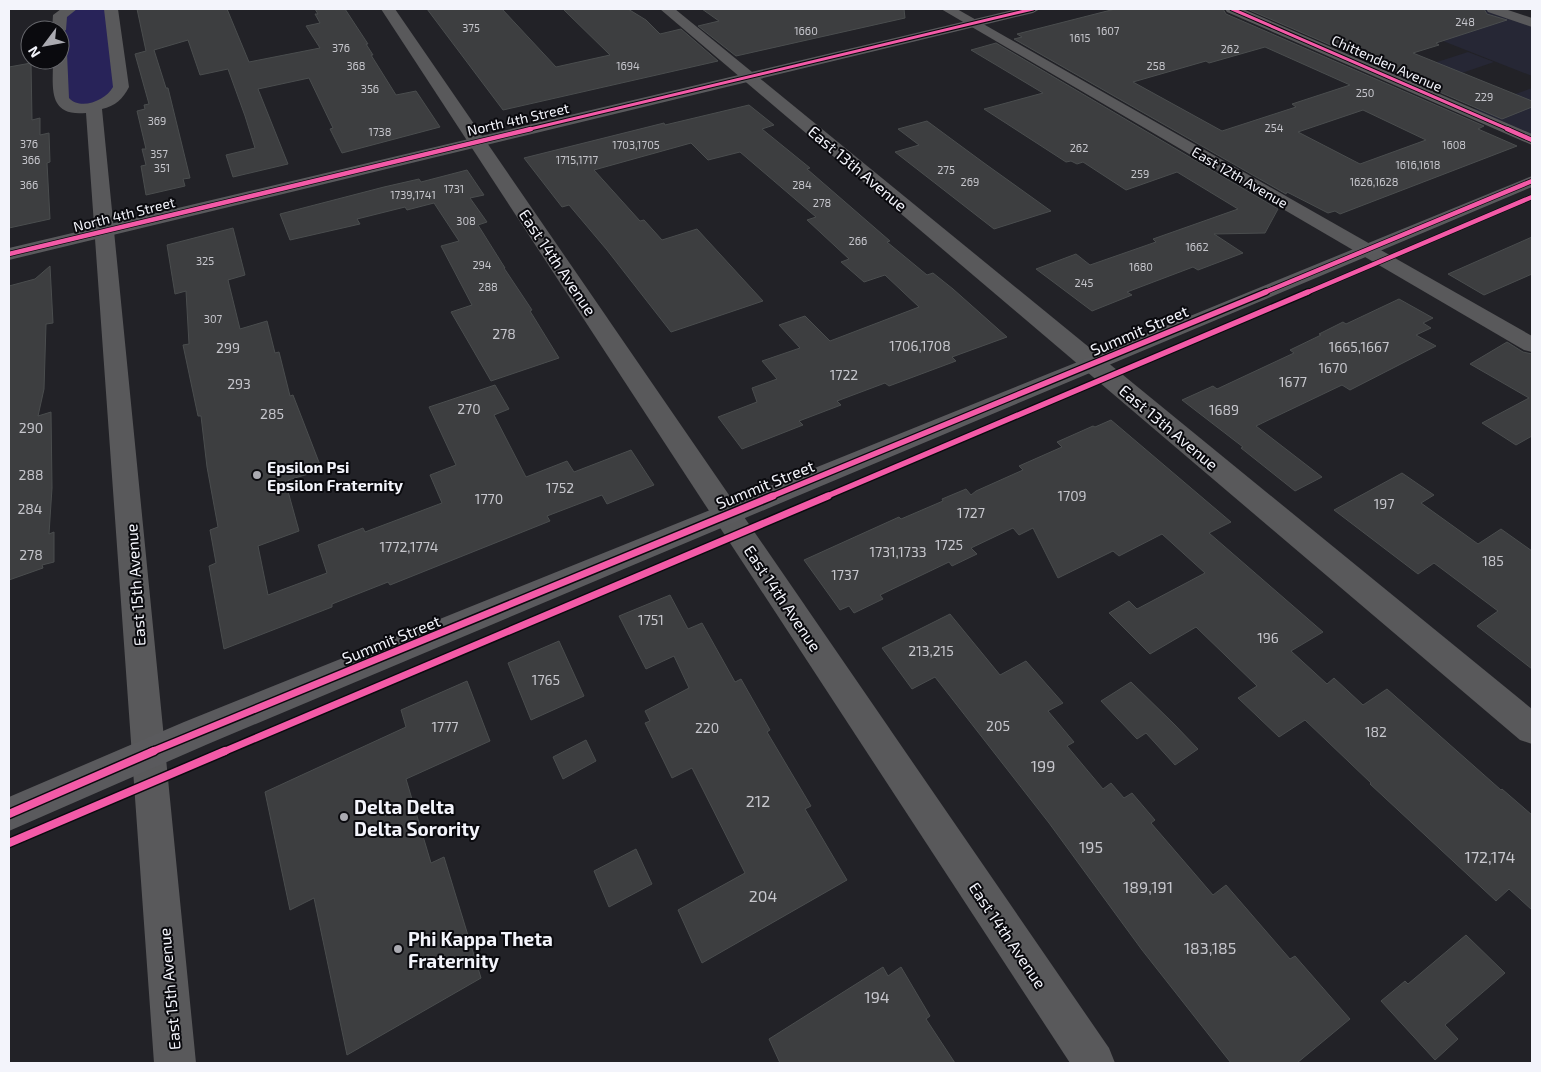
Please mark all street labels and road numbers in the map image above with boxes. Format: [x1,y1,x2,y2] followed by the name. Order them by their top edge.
[1329,31,1445,95] street label: Chittenden Avenue
[465,99,571,139] street label: North 4th Street
[805,121,911,215] street label: East 13th Avenue
[1189,143,1291,211] street label: East 12th Avenue
[71,193,177,235] street label: North 4th Street
[515,205,601,319] street label: East 14th Avenue
[1087,301,1191,359] street label: Summit Street
[1116,380,1222,474] street label: East 13th Avenue
[713,456,817,512] street label: Summit Street
[121,523,149,647] street label: East 15th Avenue
[740,541,826,655] street label: East 14th Avenue
[339,611,443,667] street label: Summit Street
[965,878,1051,992] street label: East 14th Avenue
[154,927,184,1051] street label: East 15th Avenue

